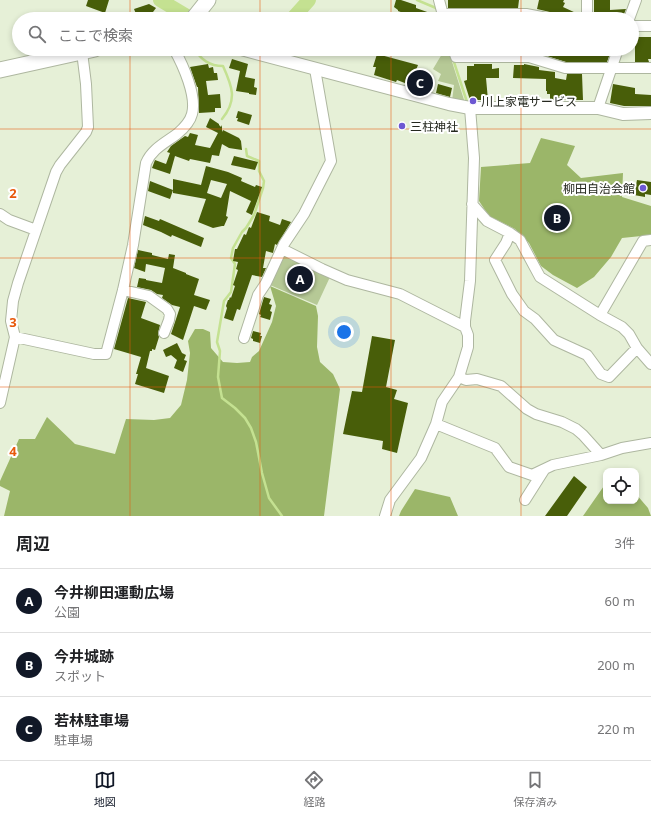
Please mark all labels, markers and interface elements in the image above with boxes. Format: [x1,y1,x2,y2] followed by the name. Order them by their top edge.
[12,12,639,56] search box
[26,23,48,45] icon: search
[58,25,133,45] text: ここで検索
[407,68,433,98] pin: C
[481,93,577,110] place label: 川上家電サービス
[468,96,478,106] marker: 川上家電サービス
[410,118,458,135] place label: 三柱神社
[397,121,407,131] marker: 三柱神社
[563,180,635,197] place label: 柳田自治会館
[638,183,648,193] marker: 柳田自治会館
[9,184,17,202] text: 2
[544,203,570,233] pin: B
[287,264,313,294] pin: A
[9,313,17,331] text: 3
[334,322,354,342] your location
[9,442,17,460] text: 4
[603,468,639,504] map controls
[603,468,639,504] button: locate
[16,532,50,555] text: 周辺
[615,534,635,552] text: 3件
[54,582,174,602] text: 今井柳田運動広場
[25,592,34,610] text: A
[605,592,635,610] text: 60 m
[54,603,80,621] text: 公園
[54,646,114,666] text: 今井城跡
[25,656,33,674] text: B
[597,656,635,674] text: 200 m
[54,667,106,685] text: スポット
[54,710,129,730] text: 若林駐車場
[25,720,33,738] text: C
[597,720,635,738] text: 220 m
[54,731,93,749] text: 駐車場
[94,769,116,809] tab: 地図
[303,769,325,809] tab: 経路
[513,769,557,809] tab: 保存済み

